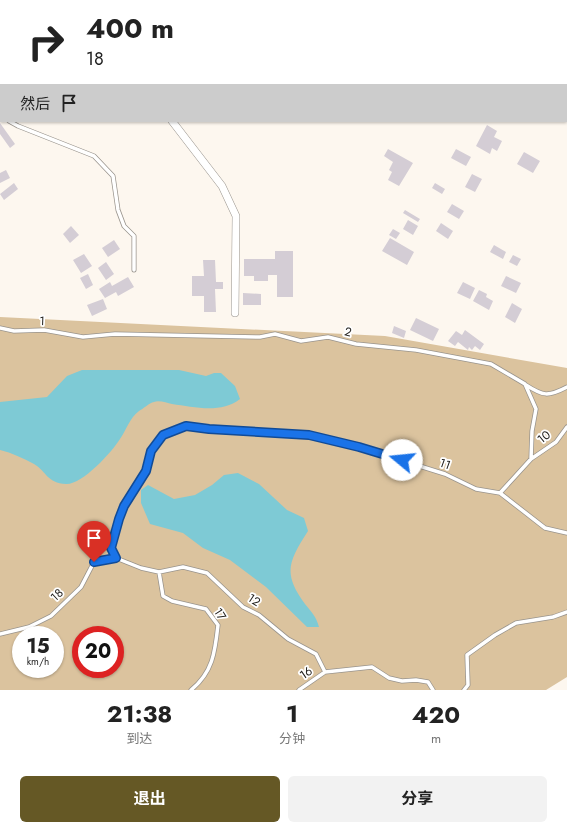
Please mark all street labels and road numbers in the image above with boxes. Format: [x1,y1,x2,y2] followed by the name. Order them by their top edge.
[39,312,45,330] street label: 1
[343,322,354,342] street label: 2
[533,426,555,448] street label: 10
[437,454,453,474] street label: 11
[46,584,68,606] street label: 18
[244,589,264,611] street label: 12
[209,604,231,624] street label: 17
[296,662,316,684] street label: 16

